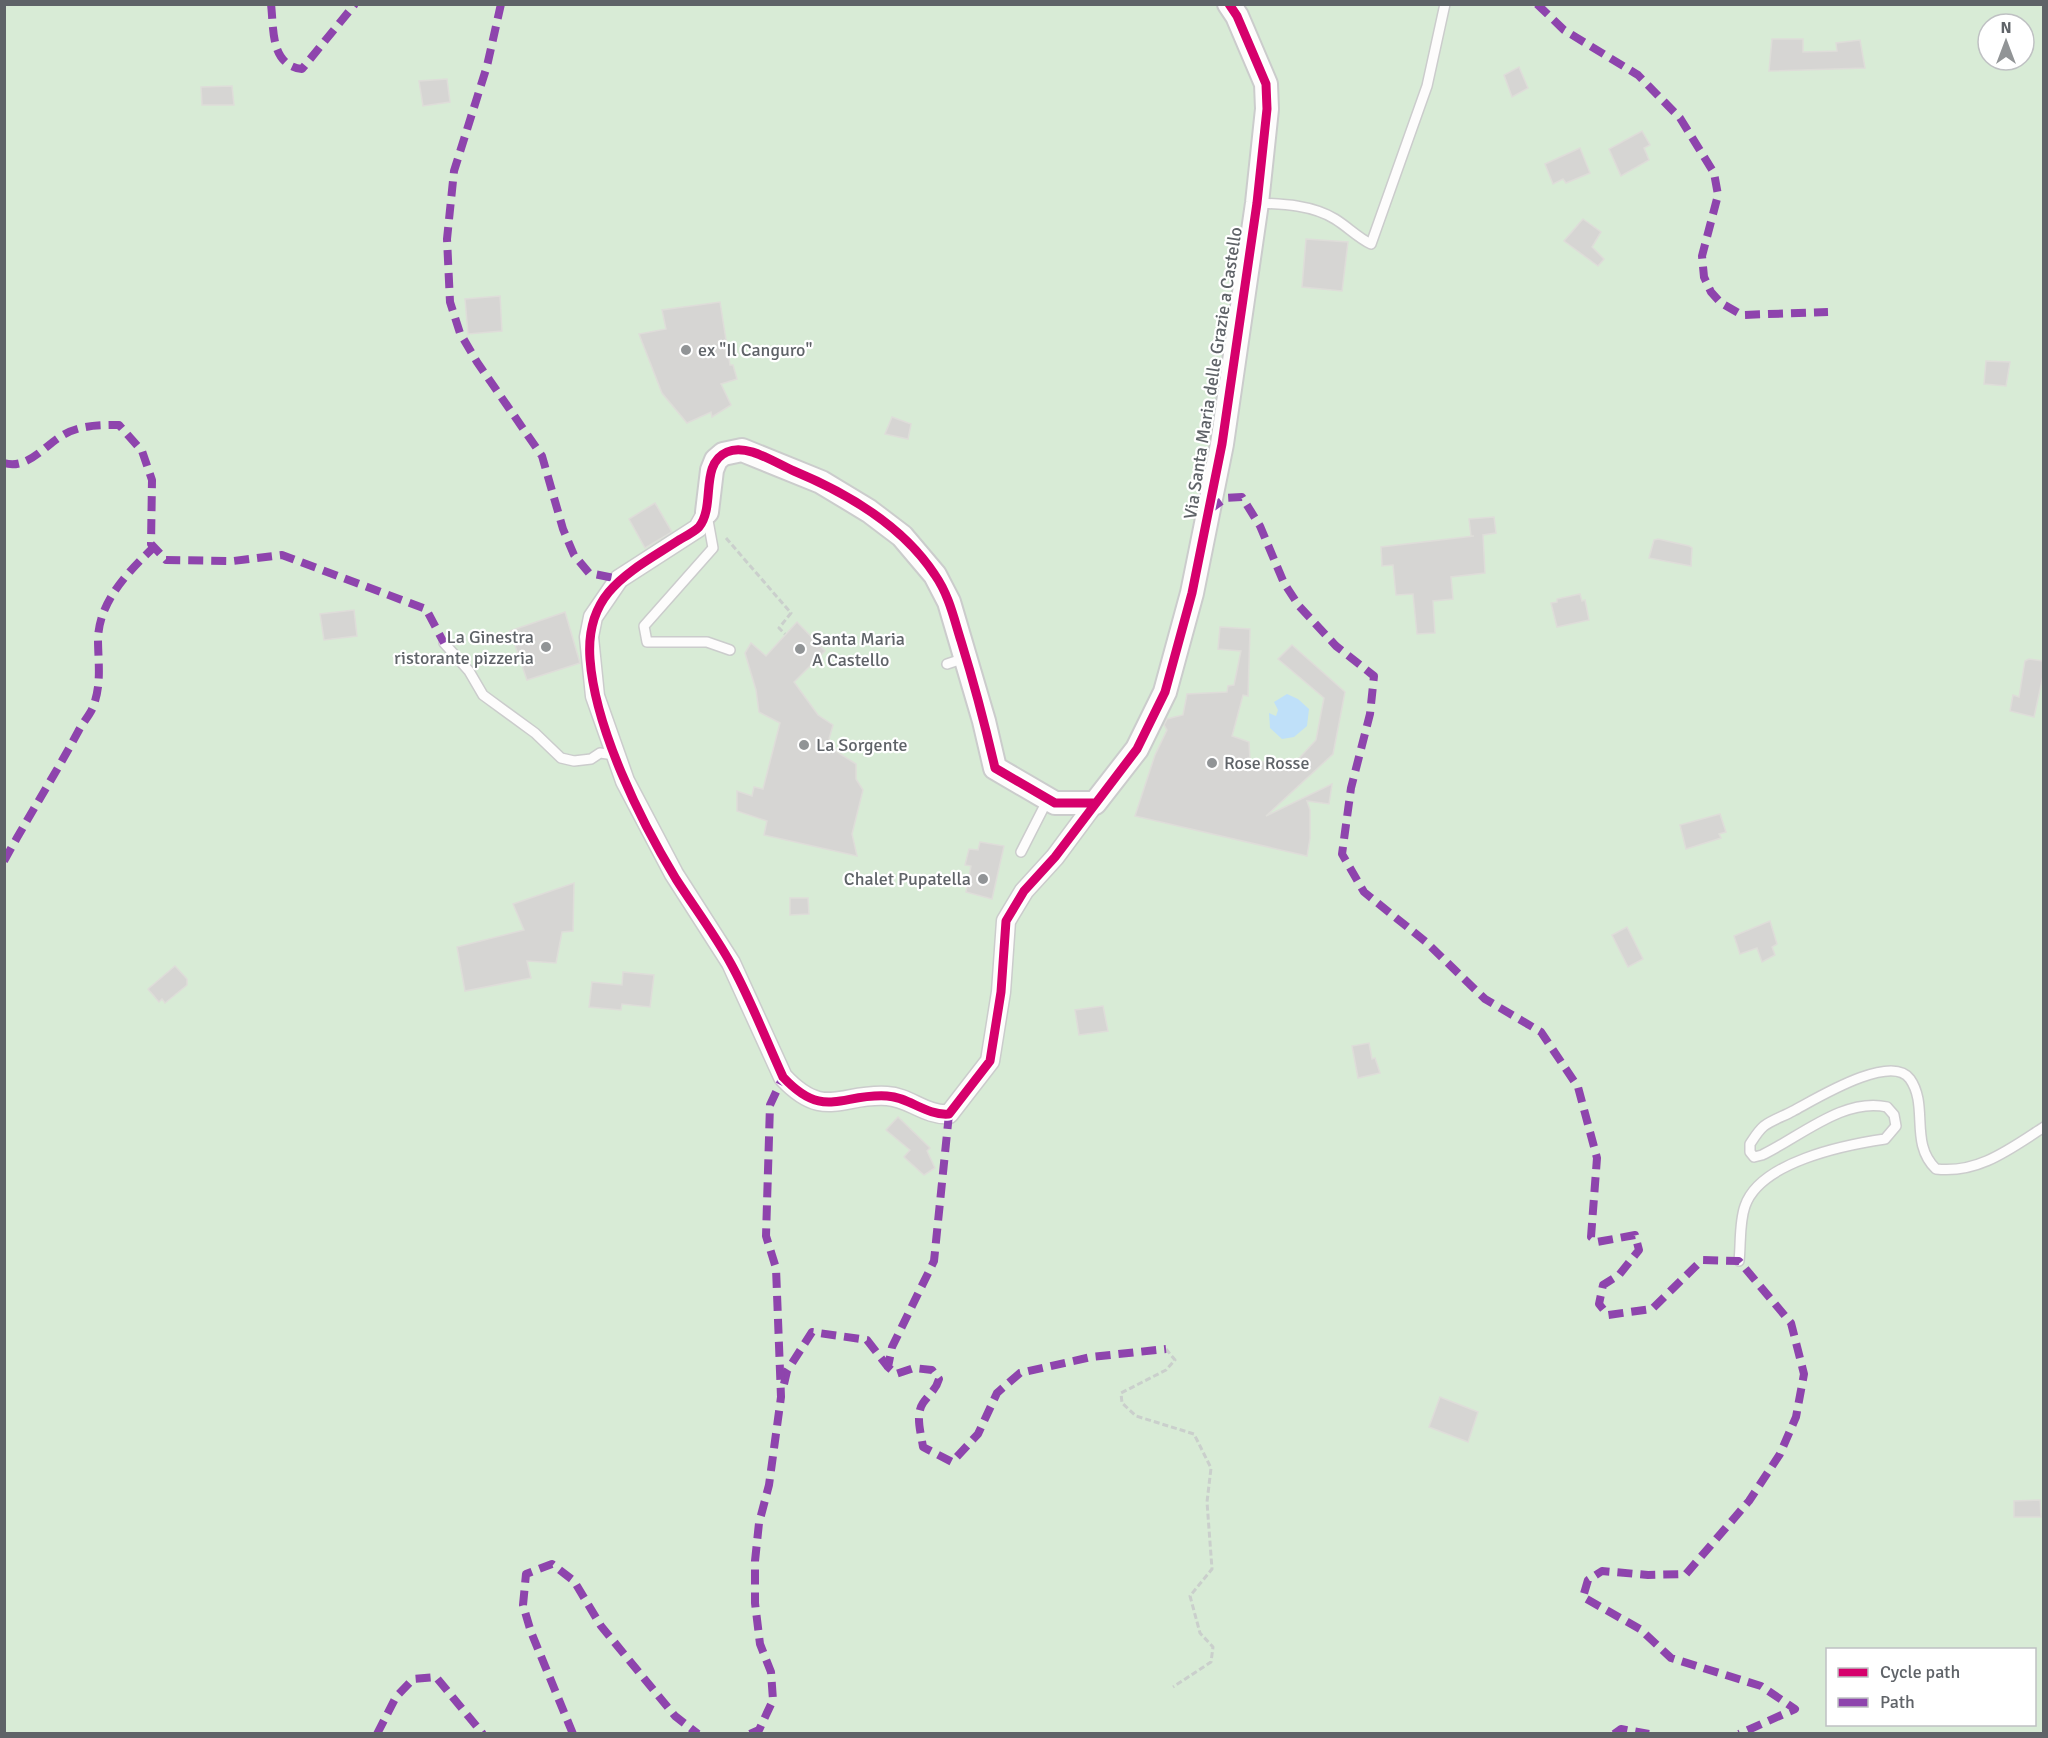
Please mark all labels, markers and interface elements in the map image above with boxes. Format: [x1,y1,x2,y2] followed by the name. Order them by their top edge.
[1976,12,2036,72] north arrow
[2000,18,2012,38] text: N
[1179,225,1247,521] street label: Via Santa Maria delle Grazie a Castello
[698,339,812,361] place label: ex "Il Canguro"
[679,343,693,357] marker: ex "Il Canguro"
[394,626,534,669] place label: La Ginestra ristorante pizzeria
[812,628,905,671] place label: Santa Maria A Castello
[539,640,553,654] marker: La Ginestra ristorante pizzeria
[793,642,807,656] marker: Santa Maria A Castello
[816,734,908,756] place label: La Sorgente
[797,738,811,752] marker: La Sorgente
[1224,752,1309,774] place label: Rose Rosse
[1205,756,1219,770] marker: Rose Rosse
[844,868,971,890] place label: Chalet Pupatella
[976,872,990,886] marker: Chalet Pupatella
[1826,1648,2036,1726] legend
[1880,1661,1960,1683] text: Cycle path
[1880,1691,1915,1713] text: Path

